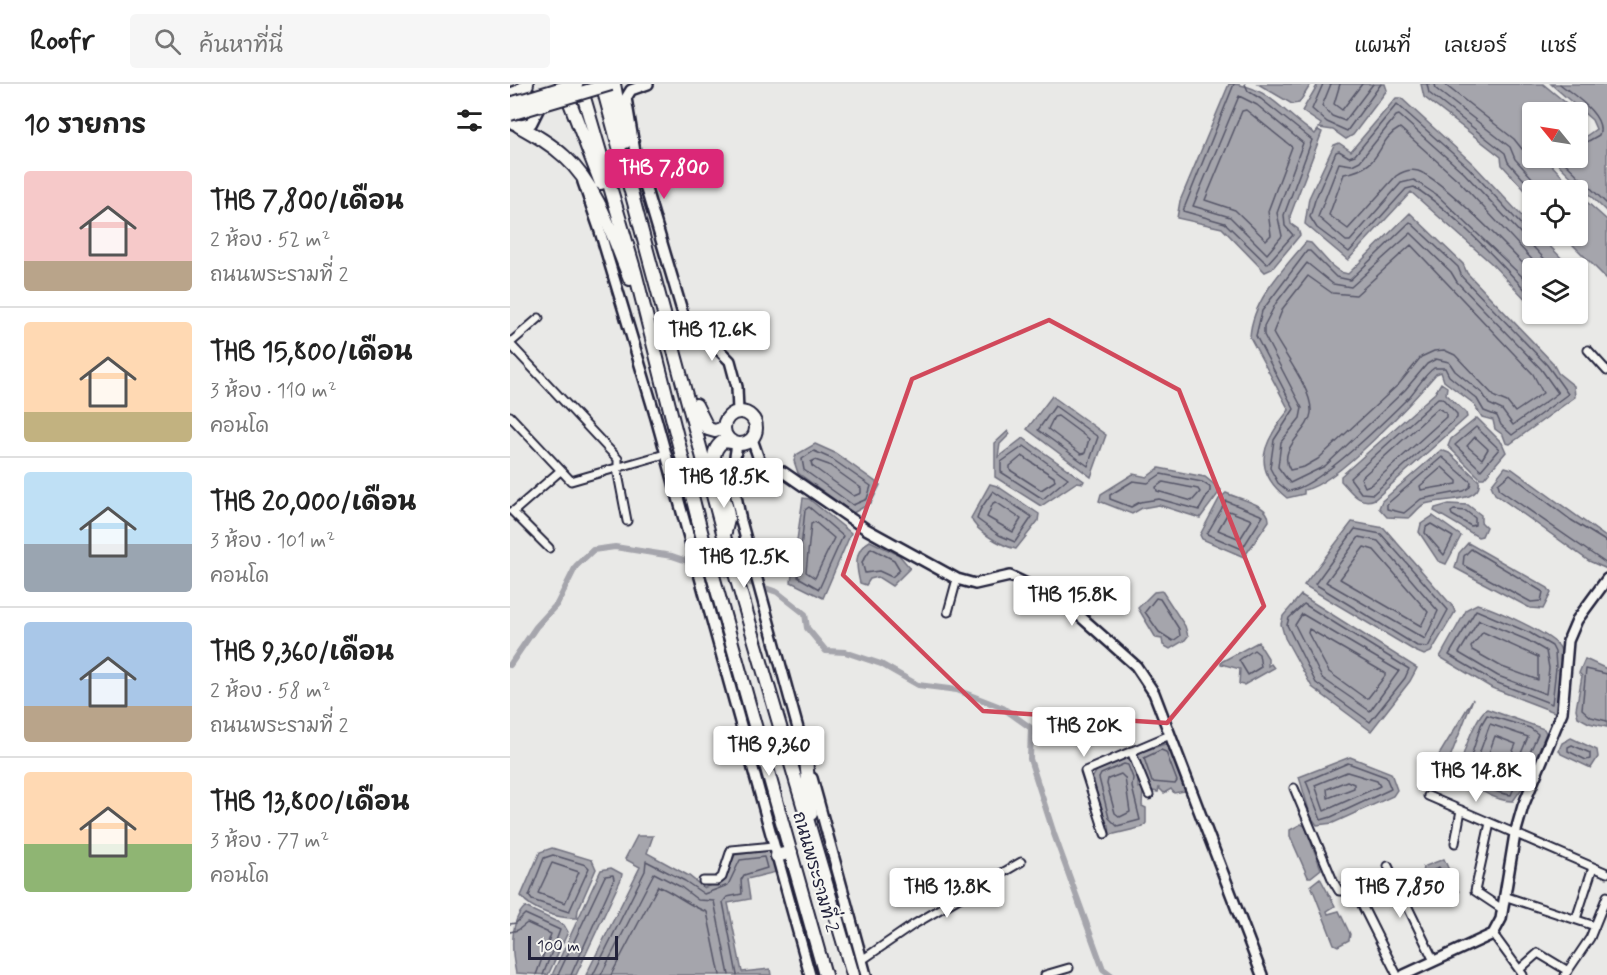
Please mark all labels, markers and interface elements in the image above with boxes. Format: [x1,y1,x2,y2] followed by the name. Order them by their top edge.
[130,14,550,68] search box
[30,23,94,60] text: Roofr
[151,25,184,58] icon: search
[199,32,283,60] text: ค้นหาที่นี่
[1354,32,1411,60] text: แผนที่
[1444,32,1507,60] text: เลเยอร์
[1540,32,1577,60] text: แชร์
[1522,102,1588,168] north arrow
[1522,102,1588,324] map controls
[453,104,486,137] icon: filters
[24,109,146,143] text: 10 รายการ
[595,149,733,200] pin: THB 7,800
[619,155,709,182] text: THB 7,800
[1522,180,1588,246] button: locate
[210,185,404,219] text: THB 7,800/เดือน
[72,195,144,267] icon: home
[210,227,330,254] text: 2 ห้อง · 52 m²
[1522,258,1588,324] button: layers
[210,262,348,289] text: ถนนพระรามที่ 2
[643,311,781,362] pin: THB 12.6K
[668,317,756,344] text: THB 12.6K
[210,336,413,370] text: THB 15,800/เดือน
[72,346,144,418] icon: home
[210,378,337,405] text: 3 ห้อง · 110 m²
[210,413,269,440] text: คอนโด
[655,458,793,509] pin: THB 18.5K
[679,464,769,491] text: THB 18.5K
[210,486,416,520] text: THB 20,000/เดือน
[72,496,144,568] icon: home
[210,528,335,555] text: 3 ห้อง · 101 m²
[675,538,813,589] pin: THB 12.5K
[699,544,789,571] text: THB 12.5K
[210,563,269,590] text: คอนโด
[1003,576,1141,627] pin: THB 15.8K
[1027,582,1117,609] text: THB 15.8K
[210,636,394,670] text: THB 9,360/เดือน
[72,646,144,718] icon: home
[210,678,331,705] text: 2 ห้อง · 58 m²
[1029,707,1139,758] pin: THB 20K
[210,713,348,740] text: ถนนพระรามที่ 2
[1046,713,1122,740] text: THB 20K
[700,726,838,777] pin: THB 9,360
[727,732,811,759] text: THB 9,360
[1407,752,1545,803] pin: THB 14.8K
[1431,758,1521,785] text: THB 14.8K
[210,786,410,820] text: THB 13,800/เดือน
[72,796,144,868] icon: home
[786,807,850,935] street label: ถนนพระรามที่ 2
[210,828,329,855] text: 3 ห้อง · 77 m²
[210,863,269,890] text: คอนโด
[878,868,1016,919] pin: THB 13.8K
[1331,868,1469,919] pin: THB 7,850
[903,874,991,901] text: THB 13.8K
[1355,874,1445,901] text: THB 7,850
[528,933,618,960] scale bar
[537,936,580,957] text: 100 m

